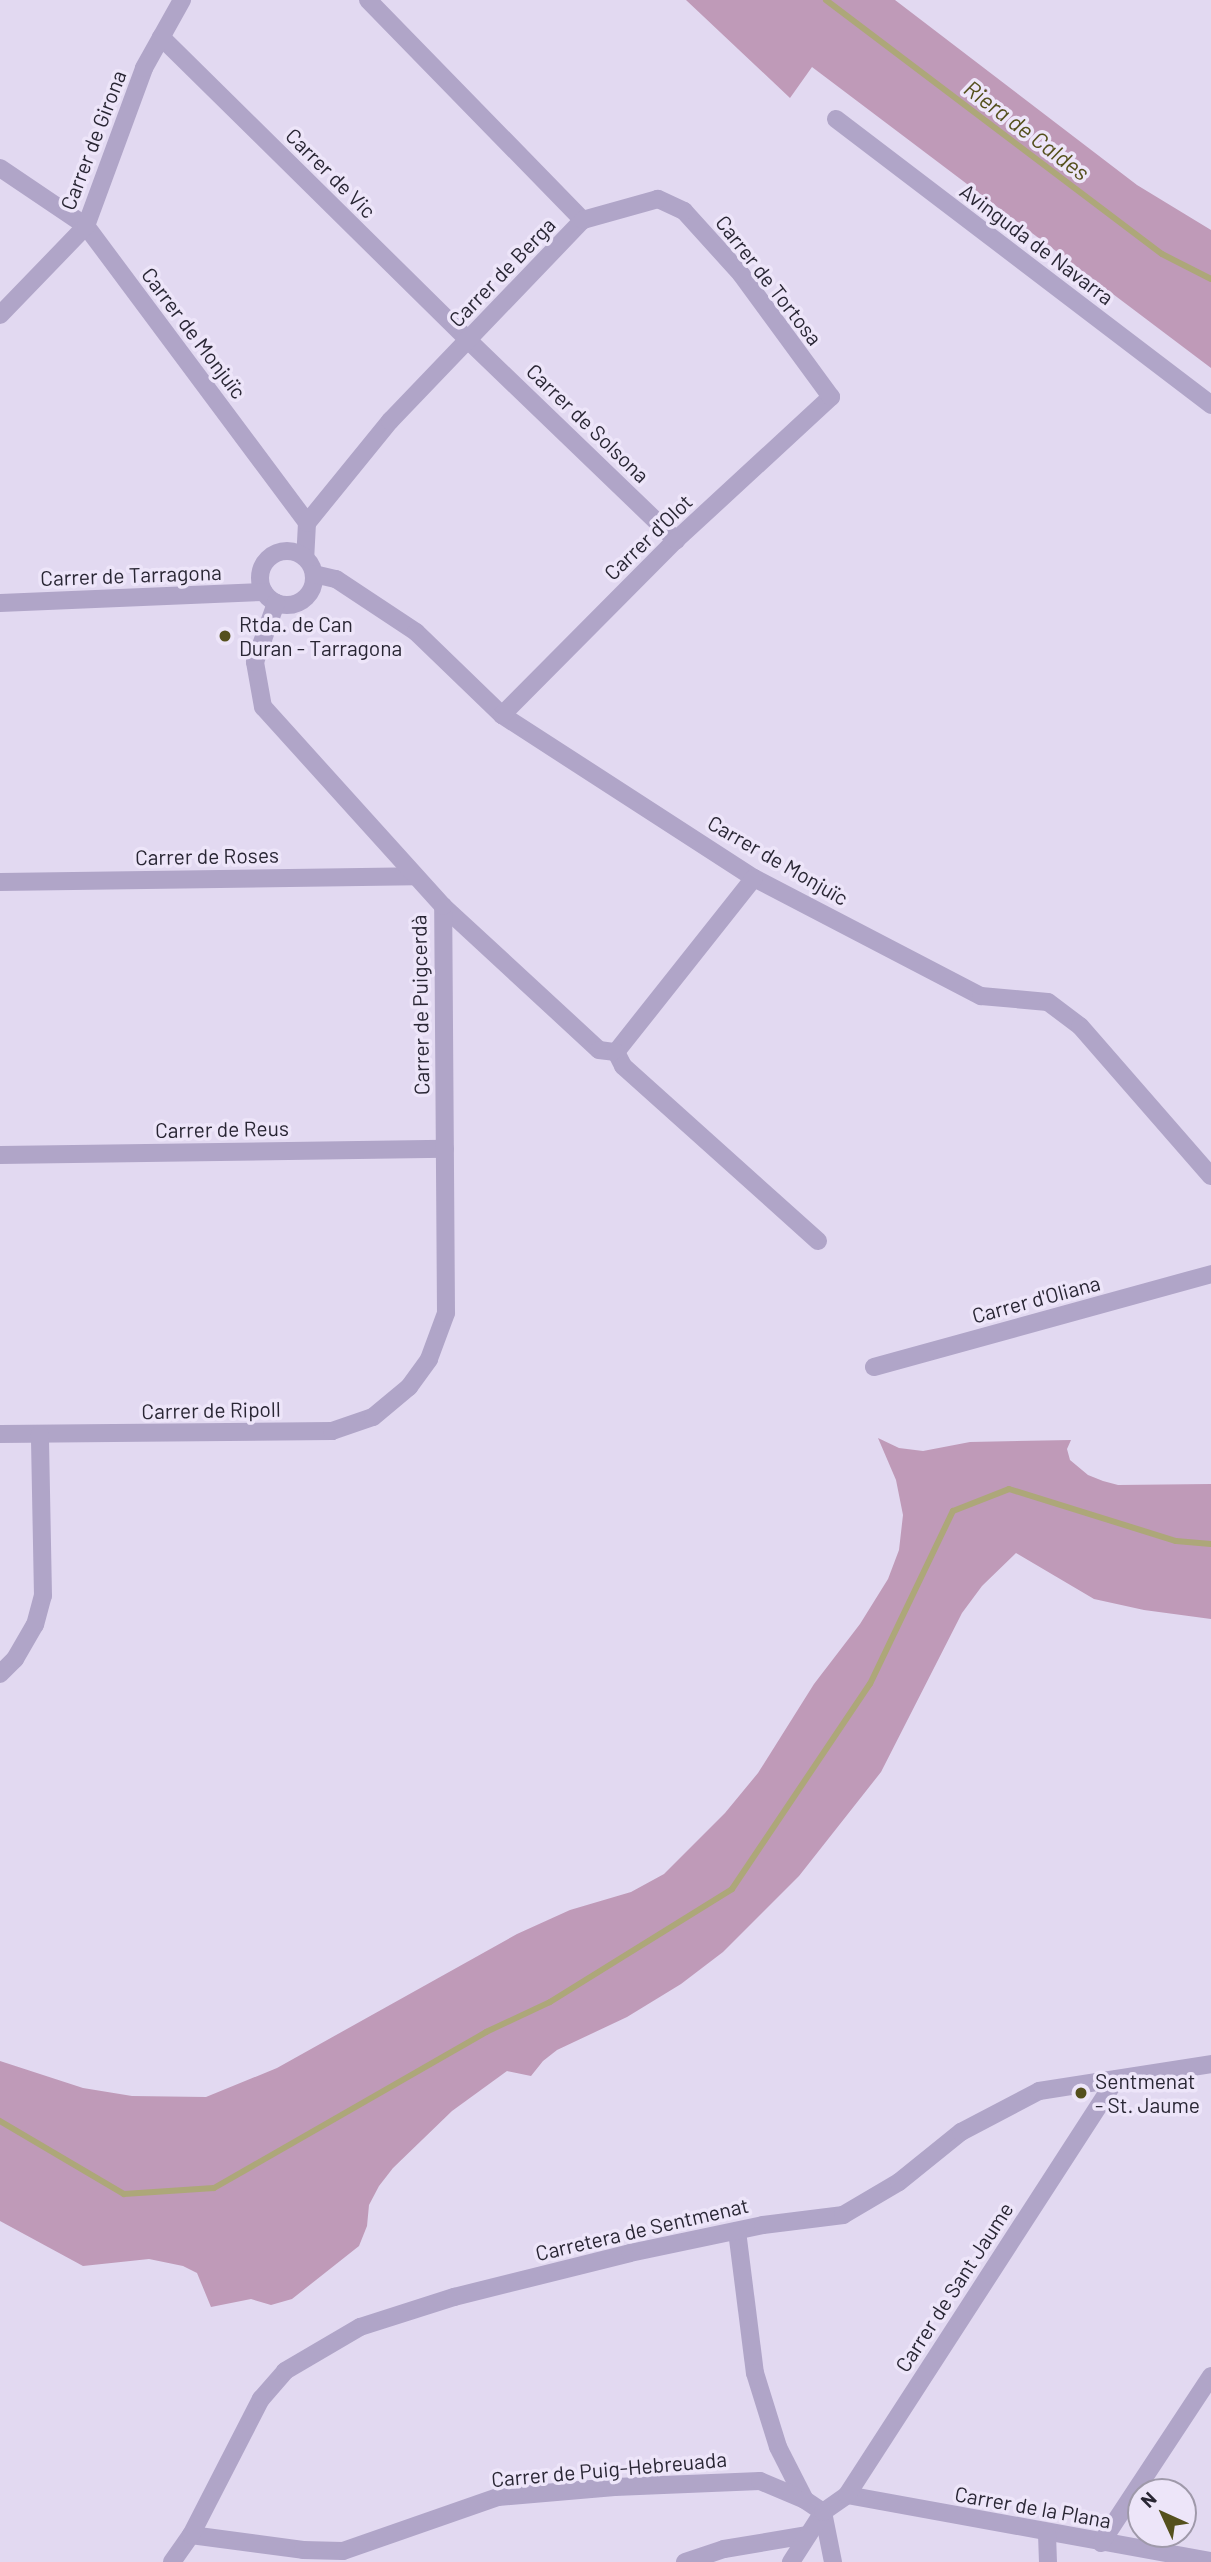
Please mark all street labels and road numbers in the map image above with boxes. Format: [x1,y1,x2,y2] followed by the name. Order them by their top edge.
[55,67,131,213] street label: Carrer de Girona
[281,123,381,223] street label: Carrer de Vic
[955,178,1119,310] street label: Avinguda de Navarra
[710,210,828,350] street label: Carrer de Tortosa
[444,212,560,332] street label: Carrer de Berga
[136,262,252,404] street label: Carrer de Monjuïc
[522,358,654,488] street label: Carrer de Solsona
[599,489,697,585] street label: Carrer d'Olot
[40,559,222,591] street label: Carrer de Tarragona
[703,810,853,910] street label: Carrer de Monjuïc
[135,842,279,870] street label: Carrer de Roses
[406,915,434,1095] street label: Carrer de Puigcerdà
[155,1115,289,1143] street label: Carrer de Reus
[969,1270,1103,1328] street label: Carrer d'Oliana
[141,1396,281,1424] street label: Carrer de Ripoll
[533,2192,751,2266] street label: Carretera de Sentmenat
[890,2198,1018,2376] street label: Carrer de Sant Jaume
[490,2446,728,2492] street label: Carrer de Puig-Hebreuada
[953,2481,1113,2533] street label: Carrer de la Plana

